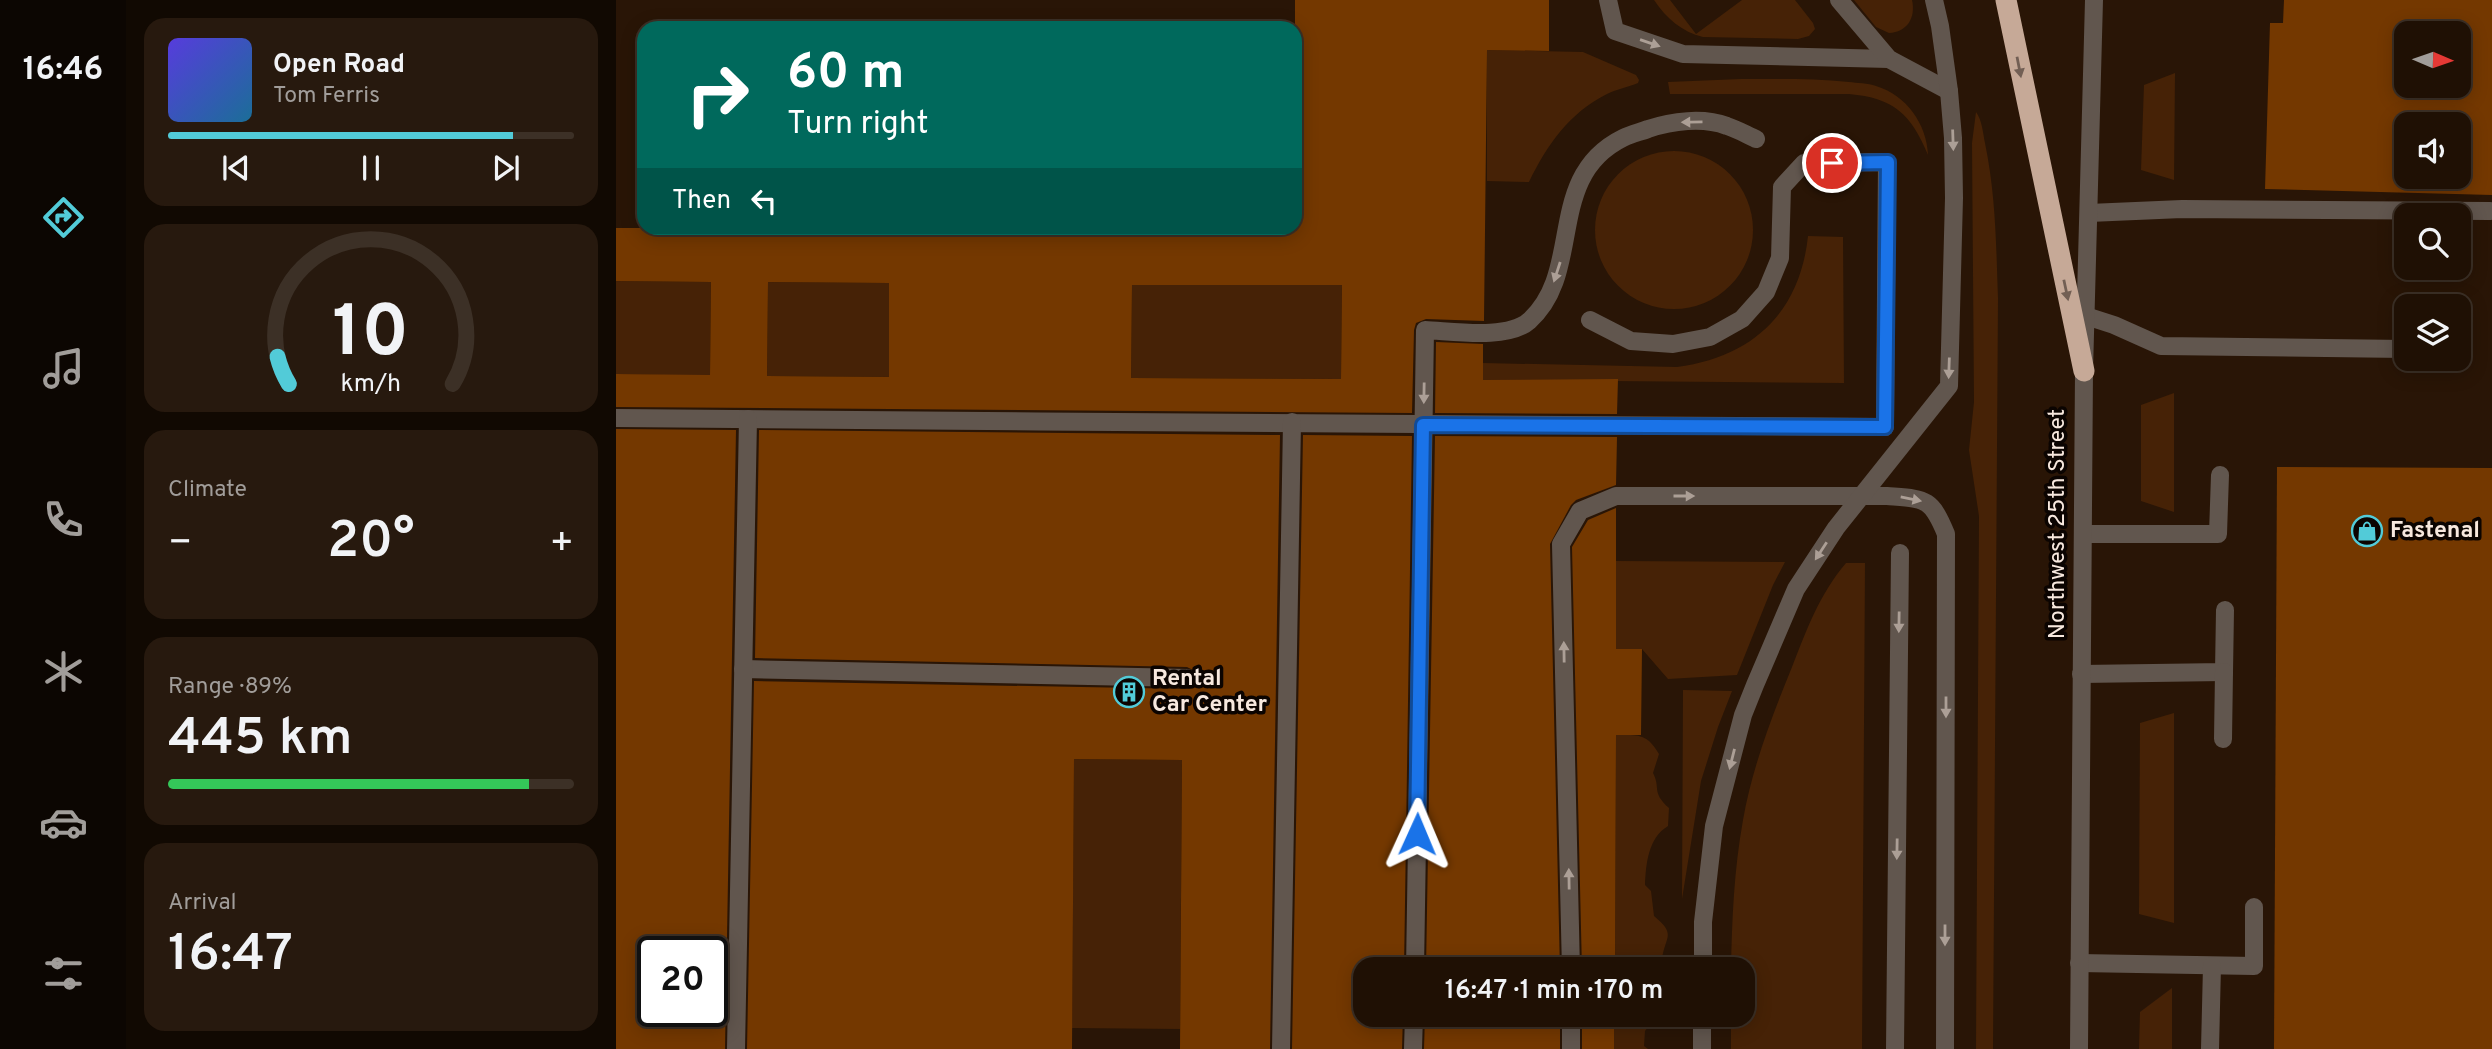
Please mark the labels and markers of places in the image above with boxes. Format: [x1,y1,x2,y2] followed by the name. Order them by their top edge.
[1802,133,1862,193] pin
[2350,514,2384,548] shop icon: Fastenal
[2390,517,2480,546] place label: Fastenal
[1152,665,1268,720] place label: Rental Car Center
[1112,675,1146,709] building icon: Rental Car Center

